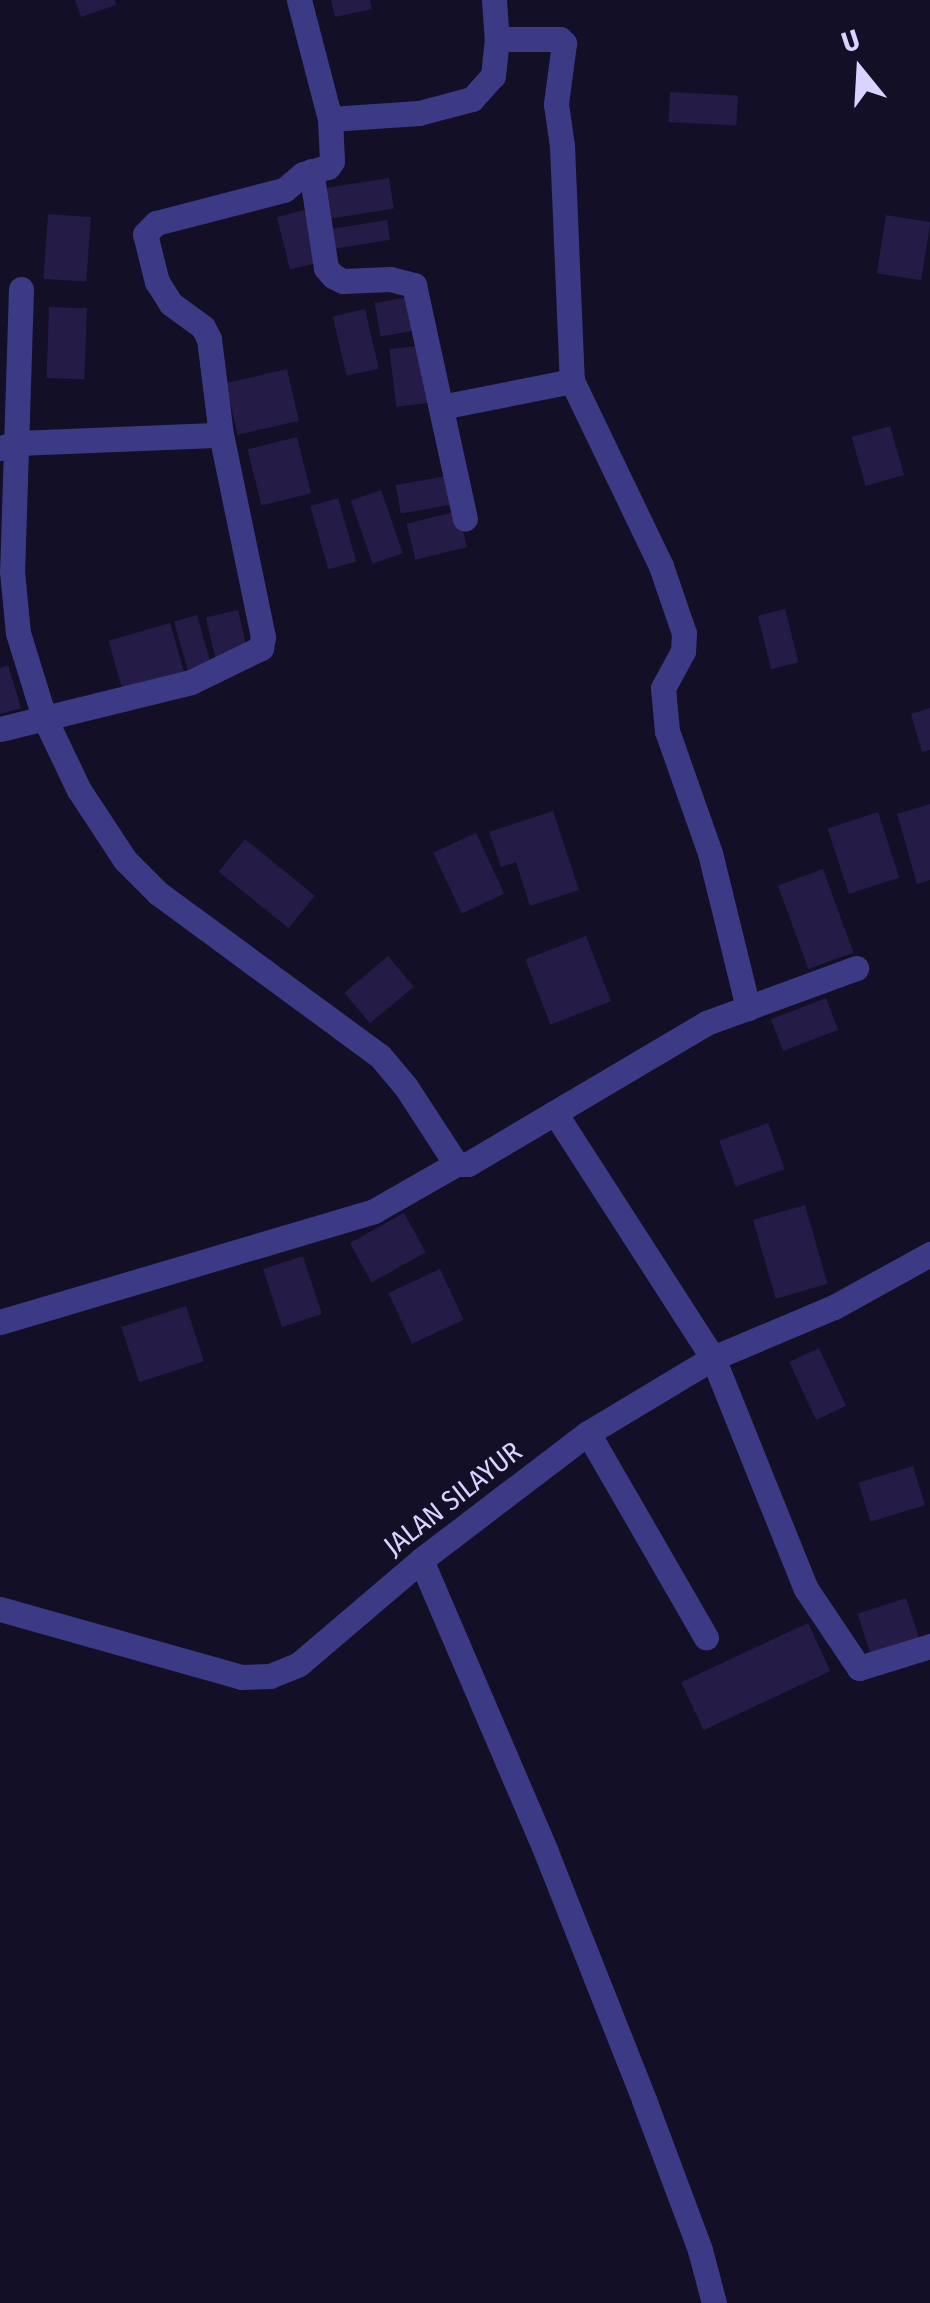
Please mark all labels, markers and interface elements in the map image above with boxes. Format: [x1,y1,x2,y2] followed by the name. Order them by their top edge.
[810,20,910,120] north arrow
[838,23,863,59] text: U
[377,1435,529,1563] street label: JALAN SILAYUR

